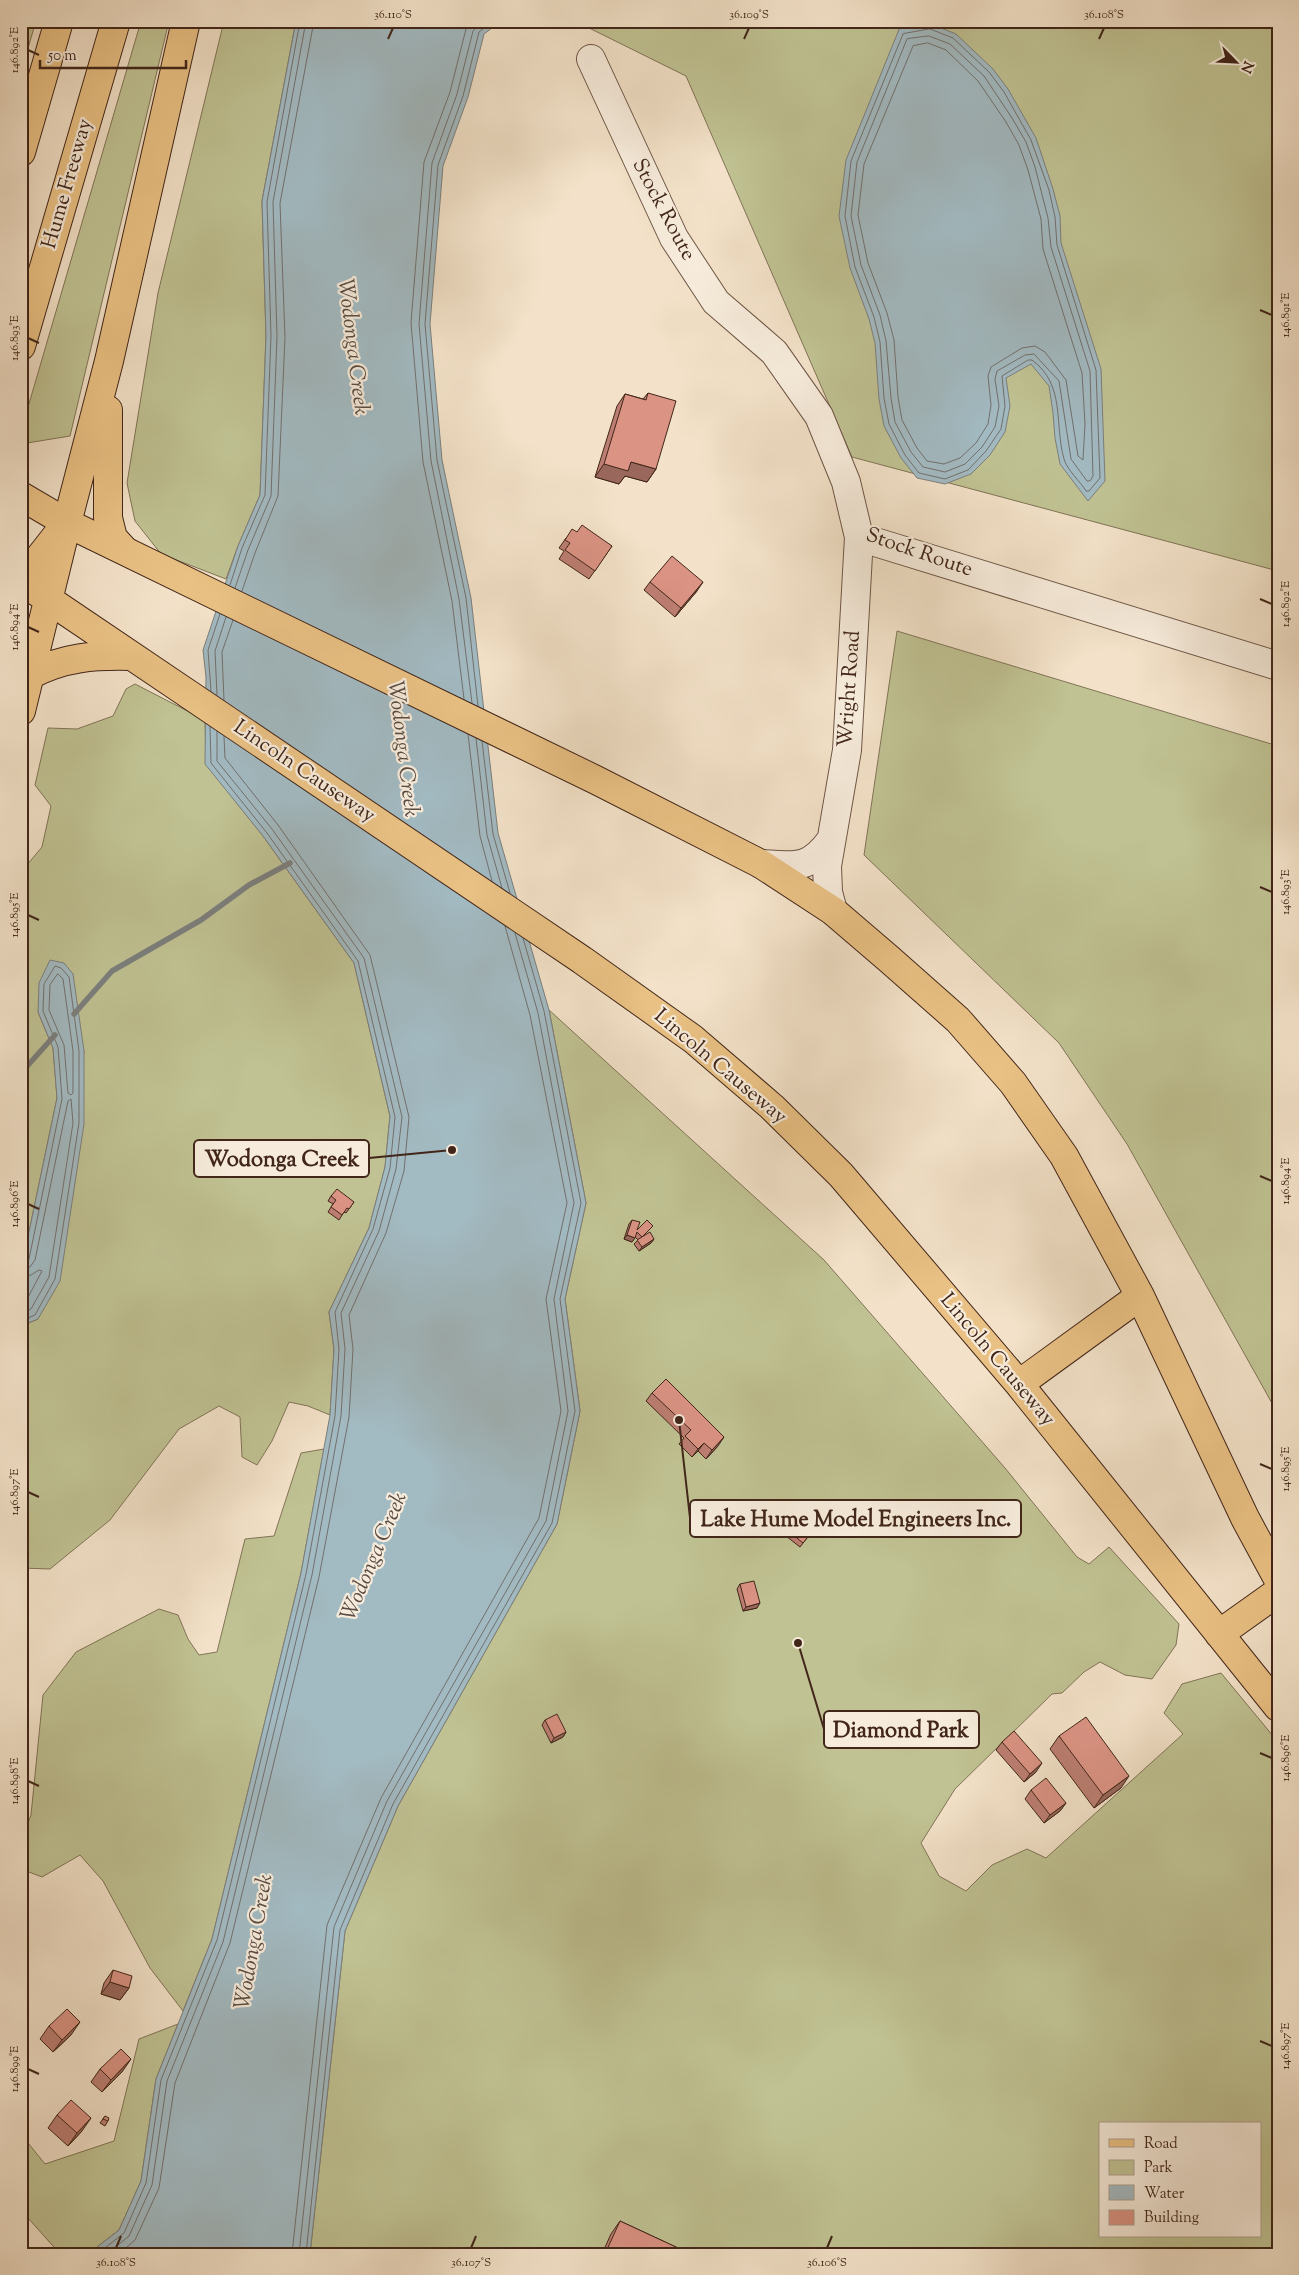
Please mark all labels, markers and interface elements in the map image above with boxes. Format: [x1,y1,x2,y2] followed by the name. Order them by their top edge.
[374,6,412,24] text: 36.110°S
[729,6,769,24] text: 36.109°S
[1084,6,1124,24] text: 36.108°S
[6,26,24,73] text: 146.892°E
[40,38,186,70] scale bar
[1212,38,1262,88] north arrow
[47,46,77,67] text: 50 m
[1235,57,1257,76] text: N
[35,115,101,253] street label: Hume Freeway
[624,154,702,266] street label: Stock Route
[328,277,376,417] water label: Wodonga Creek
[1277,292,1295,338] text: 146.891°E
[6,314,24,361] text: 146.893°E
[861,521,977,585] street label: Stock Route
[1277,580,1295,627] text: 146.892°E
[6,603,24,650] text: 146.894°E
[831,629,869,748] street label: Wright Road
[378,679,426,819] water label: Wodonga Creek
[227,713,382,831] street label: Lincoln Causeway
[1277,868,1295,915] text: 146.893°E
[6,892,24,938] text: 146.895°E
[647,1002,794,1132] street label: Lincoln Causeway
[194,1140,369,1177] callout: Wodonga Creek
[205,1145,359,1177] text: Wodonga Creek
[1277,1157,1295,1204] text: 146.894°E
[6,1180,24,1227] text: 146.896°E
[932,1287,1062,1434] street label: Lincoln Causeway
[1277,1446,1295,1492] text: 146.895°E
[6,1468,24,1515] text: 146.897°E
[333,1488,417,1626] water label: Wodonga Creek
[690,1500,1021,1537] callout: Lake Hume Model Engineers Inc.
[701,1505,1011,1537] text: Lake Hume Model Engineers Inc.
[824,1711,979,1748] callout: Diamond Park
[833,1716,969,1748] text: Diamond Park
[1277,1734,1295,1781] text: 146.896°E
[6,1757,24,1804] text: 146.898°E
[227,1872,283,2012] water label: Wodonga Creek
[1277,2022,1295,2069] text: 146.897°E
[6,2045,24,2092] text: 146.899°E
[1099,2122,1262,2238] legend
[1144,2134,1178,2155] text: Road
[1144,2158,1173,2179] text: Park
[1144,2184,1185,2205] text: Water
[1144,2208,1199,2229] text: Building
[96,2254,136,2272] text: 36.108°S
[451,2254,491,2272] text: 36.107°S
[807,2254,847,2272] text: 36.106°S

